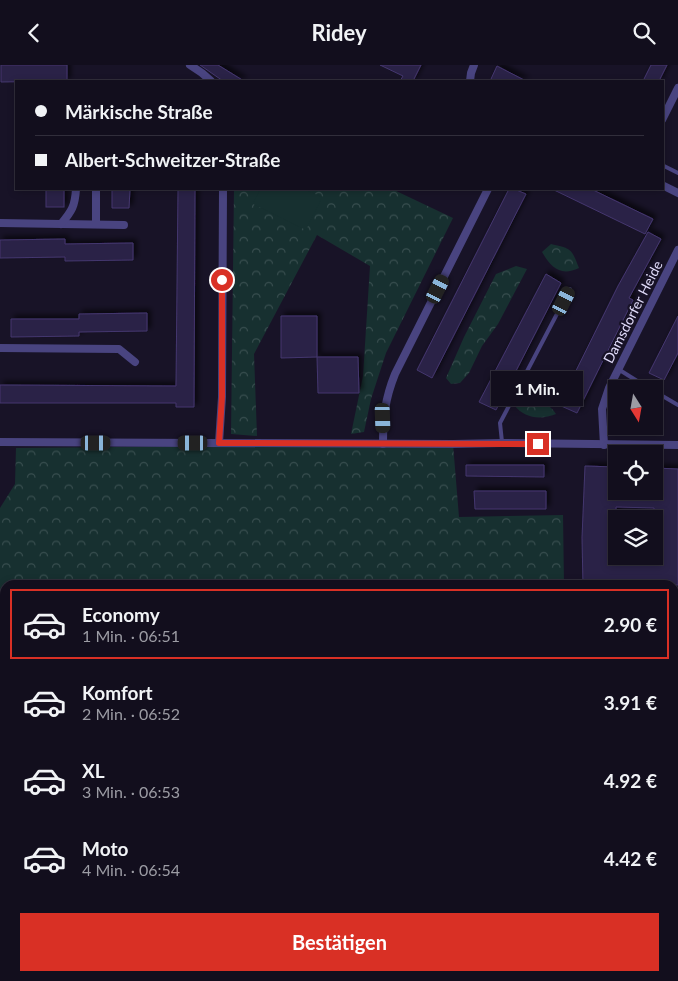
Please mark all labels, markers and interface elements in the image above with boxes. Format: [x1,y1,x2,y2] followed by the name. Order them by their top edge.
[20,19,48,47] icon: back
[311,19,367,46] text: Ridey
[630,19,658,47] icon: search
[65,100,213,123] text: Märkische Straße
[65,148,280,171] text: Albert-Schweitzer-Straße
[599,258,666,366] street label: Damsdorfer Heide
[211,269,233,291] route start
[424,272,451,306] car
[550,284,577,318] car
[492,371,584,407] callout: 1 Min.
[514,379,560,398] text: 1 Min.
[608,380,662,435] north arrow
[608,380,663,565] map controls
[374,403,391,433] car
[527,433,549,455] route end
[81,436,111,451] car
[178,436,208,451] car
[608,445,663,500] button: locate
[608,510,663,565] button: layers
[22,602,67,647] icon: car
[82,603,160,626] text: Economy
[604,613,657,636] text: 2.90 €
[82,626,180,645] text: 1 Min. · 06:51
[22,680,67,725] icon: car
[82,681,153,704] text: Komfort
[604,691,657,714] text: 3.91 €
[82,704,180,723] text: 2 Min. · 06:52
[22,758,67,803] icon: car
[82,759,105,782] text: XL
[604,769,657,792] text: 4.92 €
[82,782,180,801] text: 3 Min. · 06:53
[22,836,67,881] icon: car
[82,837,128,860] text: Moto
[604,847,657,870] text: 4.42 €
[82,860,180,879] text: 4 Min. · 06:54
[20,913,659,971] button: Bestätigen

